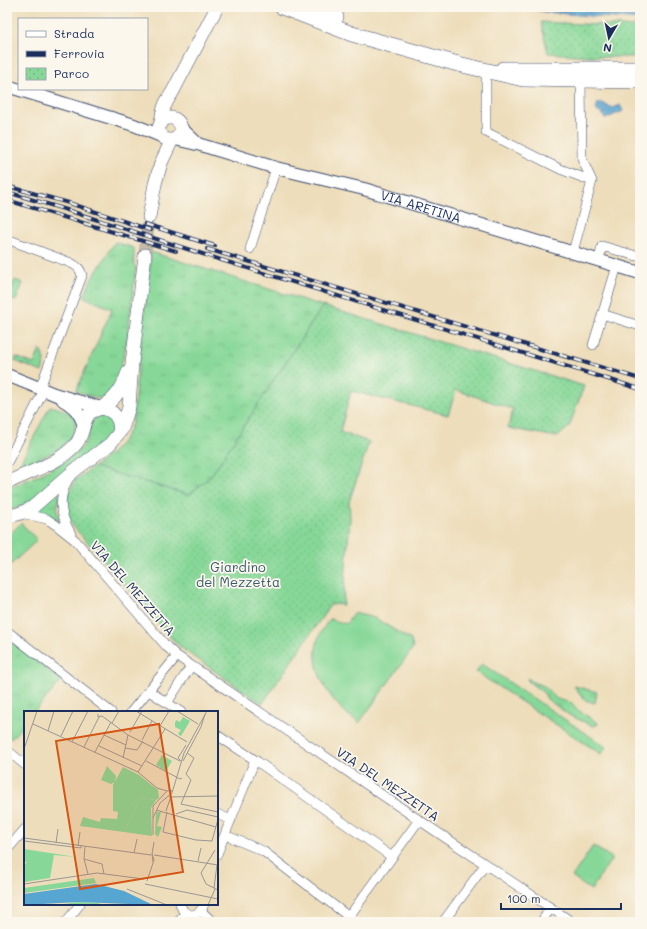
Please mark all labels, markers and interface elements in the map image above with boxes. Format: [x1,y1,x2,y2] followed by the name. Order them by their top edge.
[18,18,148,90] legend
[589,18,629,58] north arrow
[54,25,95,41] text: Strada
[602,40,613,56] text: N
[54,45,105,61] text: Ferrovia
[54,65,89,81] text: Parco
[379,186,463,226] street label: VIA ARETINA
[87,537,179,639] street label: VIA DEL MEZZETTA
[196,558,280,590] park label: Giardino del Mezzetta
[24,711,218,905] inset map
[333,743,443,824] street label: VIA DEL MEZZETTA
[501,885,621,911] scale bar
[507,890,541,906] text: 100 m

